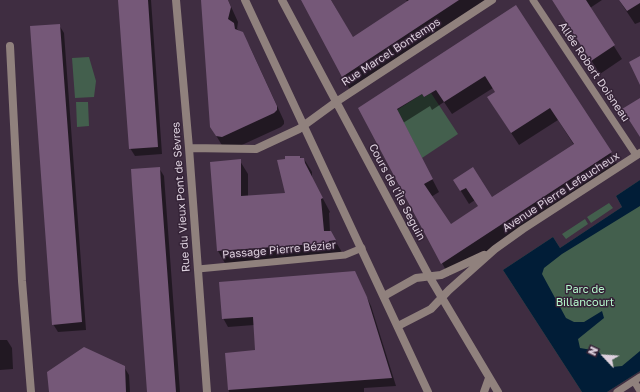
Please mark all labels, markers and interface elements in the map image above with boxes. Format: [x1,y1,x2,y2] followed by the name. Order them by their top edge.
[339,15,443,89] street label: Rue Marcel Bontemps
[556,20,632,124] street label: Allée Robert Doisneau
[169,121,193,273] street label: Rue du Vieux Pont de Sèvres
[366,141,428,243] street label: Cours de l'Île Seguin
[500,149,622,235] street label: Avenue Pierre Lefaucheux
[222,238,336,262] street label: Passage Pierre Bézier
[556,283,614,309] park label: Parc de Billancourt
[584,336,624,376] north arrow
[585,344,600,357] text: N

